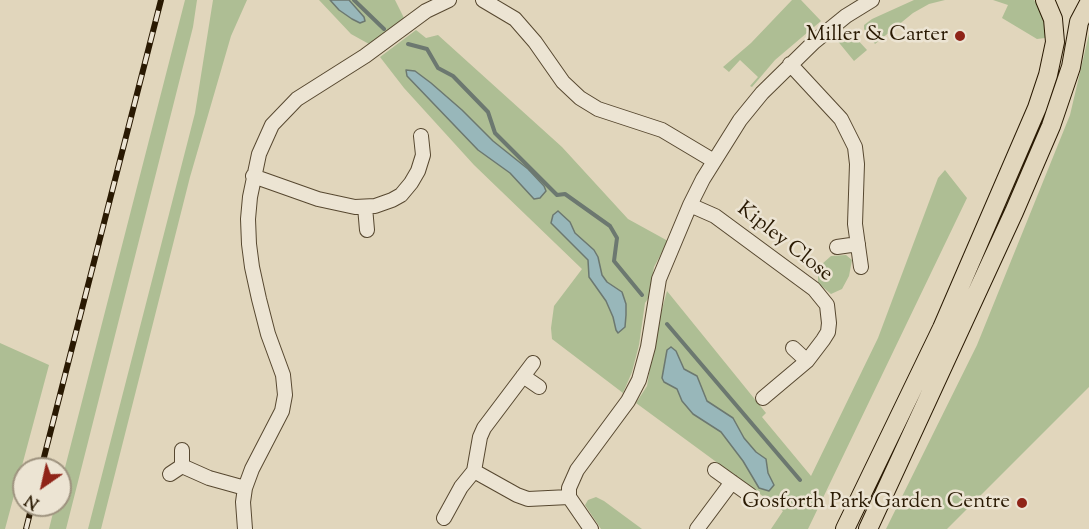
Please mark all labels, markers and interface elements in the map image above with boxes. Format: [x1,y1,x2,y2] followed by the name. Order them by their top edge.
[806,23,948,49] place label: Miller & Carter
[953,29,967,43] marker: Miller & Carter
[731,198,837,288] street label: Kipley Close
[12,457,72,517] north arrow
[21,488,45,514] text: N
[742,490,1010,516] place label: Gosforth Park Garden Centre
[1015,496,1029,510] marker: Gosforth Park Garden Centre

